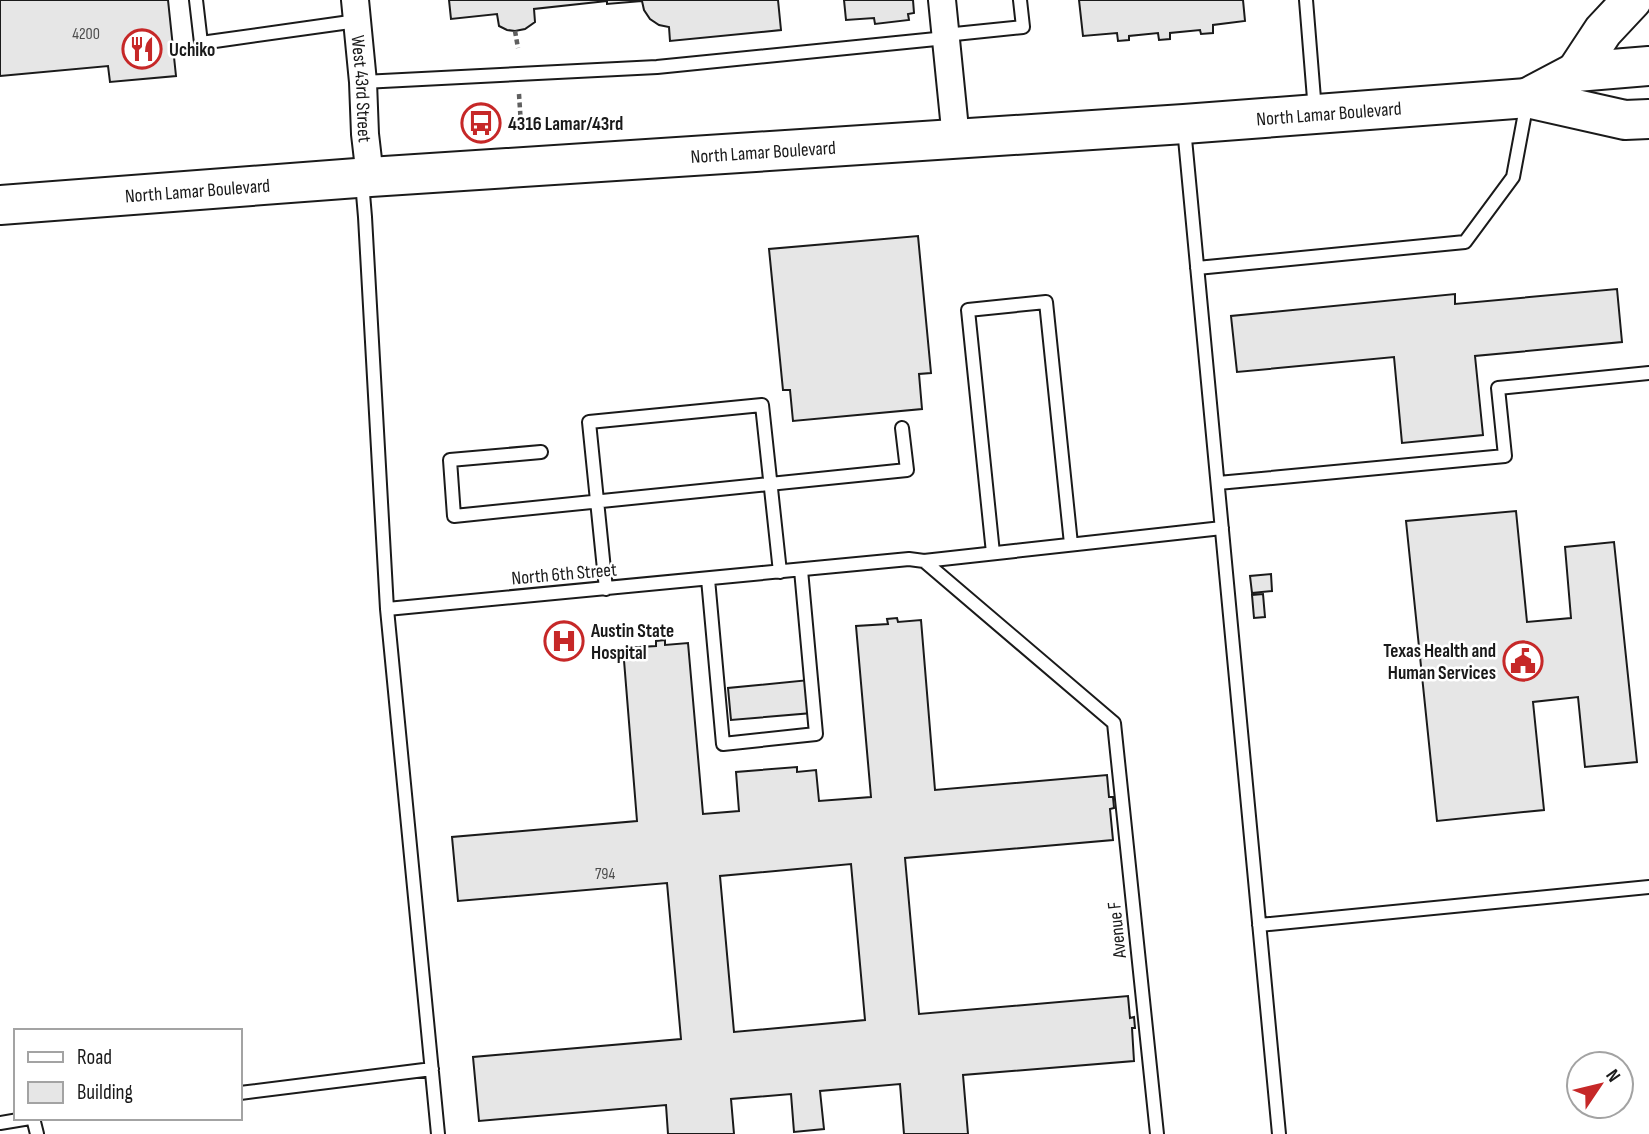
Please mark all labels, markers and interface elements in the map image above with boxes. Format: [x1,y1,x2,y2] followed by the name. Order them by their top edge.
[72,25,100,44] house number: 4200
[121,28,163,70] restaurant icon: Uchiko
[345,34,376,144] street label: West 43rd Street
[169,39,215,62] place label: Uchiko
[1256,98,1402,131] street label: North Lamar Boulevard
[460,102,502,144] bus stop icon: 4316 Lamar/43rd
[508,113,623,136] place label: 4316 Lamar/43rd
[690,137,837,169] street label: North Lamar Boulevard
[124,175,271,209] street label: North Lamar Boulevard
[511,558,618,591] street label: North 6th Street
[543,620,585,662] hospital icon: Austin State Hospital
[590,620,674,665] place label: Austin State Hospital
[1383,640,1496,685] place label: Texas Health and Human Services
[1502,640,1544,682] public building icon: Texas Health and Human Services
[595,865,615,884] house number: 794
[1103,900,1132,960] street label: Avenue F
[14,1029,242,1120] legend
[77,1045,112,1070] text: Road
[1565,1050,1635,1120] north arrow
[1600,1065,1625,1087] text: N
[77,1080,133,1105] text: Building

